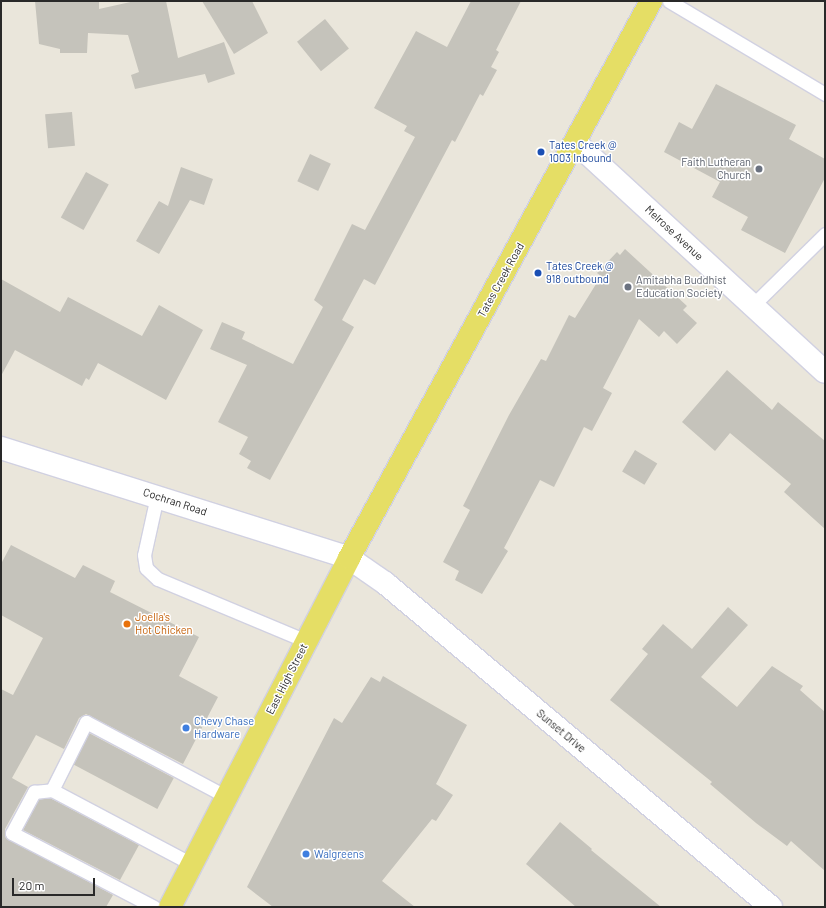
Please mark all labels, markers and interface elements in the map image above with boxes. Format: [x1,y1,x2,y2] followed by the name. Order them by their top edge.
[549,139,617,165] place label: Tates Creek @ 1003 Inbound
[536,147,546,157] marker: Tates Creek @ 1003 Inbound
[681,156,751,182] place label: Faith Lutheran Church
[754,164,764,174] marker: Faith Lutheran Church
[642,203,706,263] street label: Melrose Avenue
[475,240,527,320] street label: Tates Creek Road
[546,260,614,286] place label: Tates Creek @ 918 outbound
[533,268,543,278] marker: Tates Creek @ 918 outbound
[636,274,727,300] place label: Amitabha Buddhist Education Society
[623,282,633,292] marker: Amitabha Buddhist Education Society
[141,485,209,519] street label: Cochran Road
[135,611,193,637] place label: Joella's Hot Chicken
[122,619,132,629] marker: Joella's Hot Chicken
[263,641,311,717] street label: East High Street
[534,707,588,755] street label: Sunset Drive
[194,715,254,741] place label: Chevy Chase Hardware
[181,723,191,733] marker: Chevy Chase Hardware
[314,847,364,861] place label: Walgreens
[301,849,311,859] marker: Walgreens
[14,870,97,896] scale bar
[19,878,45,892] text: 20 m

